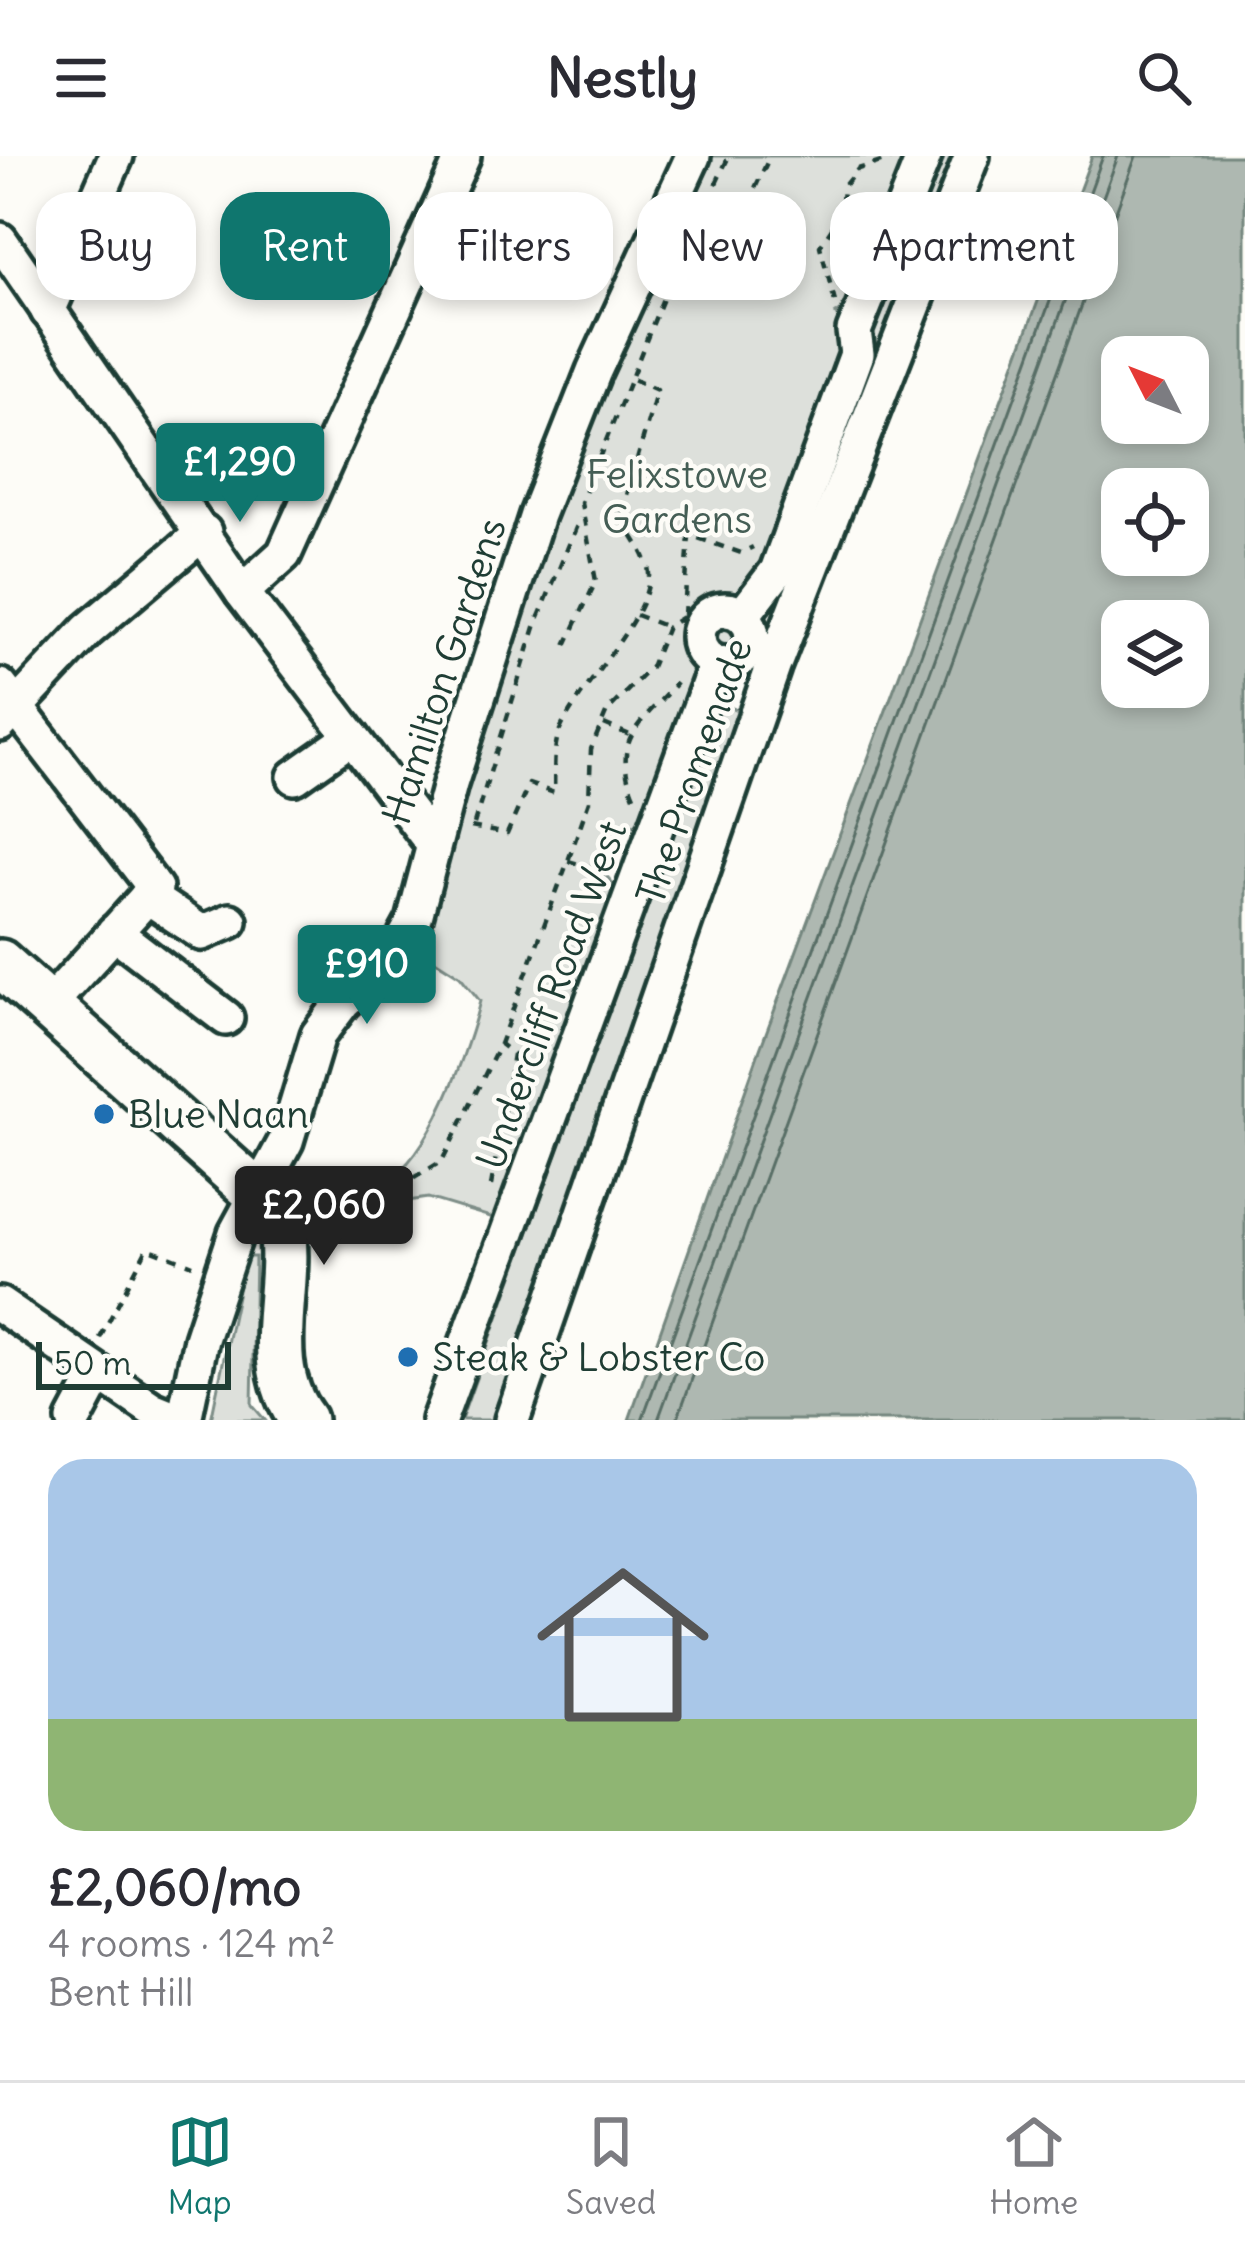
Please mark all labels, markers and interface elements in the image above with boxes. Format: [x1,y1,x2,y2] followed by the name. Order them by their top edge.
[547,44,698,112] text: Nestly
[48,45,114,111] icon: menu
[1131,45,1197,111] icon: search
[36,192,196,300] chip: Buy
[220,192,390,300] chip: Rent
[414,192,613,300] chip: Filters
[637,192,806,300] chip: New
[830,192,1118,300] chip: Apartment
[1101,336,1209,444] north arrow
[1101,336,1209,708] map controls
[142,423,338,525] pin: £1,290
[183,437,297,486] text: £1,290
[586,450,768,544] park label: Felixstowe Gardens
[1101,468,1209,576] button: locate
[372,512,517,830] street label: Hamilton Gardens
[1101,600,1209,708] button: layers
[626,632,763,910] street label: The Promenade
[466,814,637,1176] street label: Undercliff Road West
[296,925,438,1027] pin: £910
[325,939,409,988] text: £910
[128,1090,309,1139] place label: Blue Naan
[91,1101,117,1127] marker: Blue Naan
[226,1166,422,1268] pin: £2,060
[262,1180,386,1229] text: £2,060
[432,1333,765,1382] place label: Steak & Lobster Co
[36,1336,231,1389] scale bar
[54,1342,131,1384] text: 50 m
[395,1344,421,1370] marker: Steak & Lobster Co
[515,1537,731,1753] icon: home
[48,1855,301,1919] text: £2,060/mo
[48,1919,335,1968] text: 4 rooms · 124 m²
[48,1968,193,2017] text: Bent Hill
[167,2109,233,2223] tab: Map
[566,2109,656,2223] tab: Saved
[989,2109,1078,2223] tab: Home

